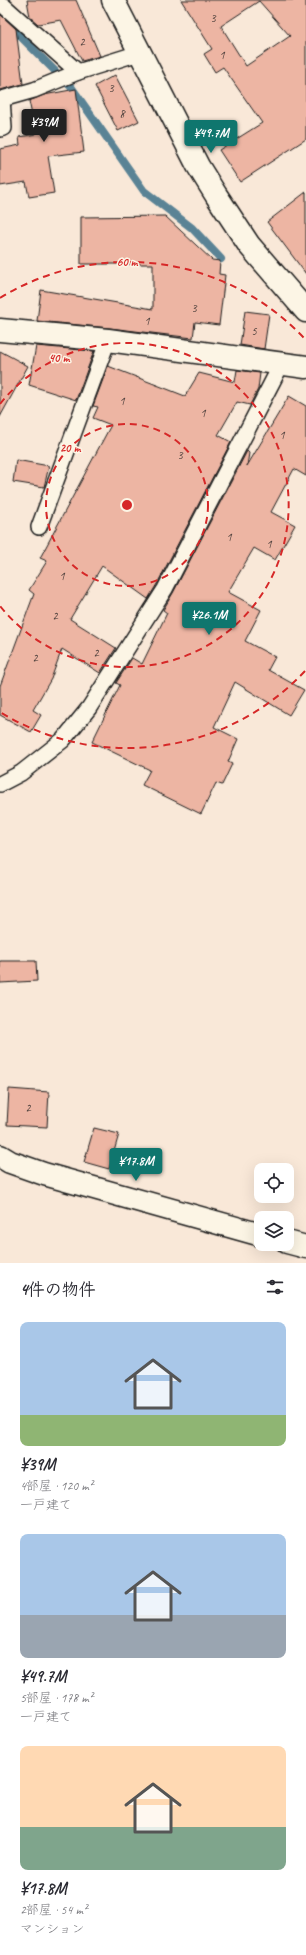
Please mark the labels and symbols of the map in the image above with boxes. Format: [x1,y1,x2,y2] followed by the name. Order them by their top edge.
[210,10,217,26] house number: 3
[79,34,86,50] house number: 2
[219,47,225,63] house number: 1
[108,80,115,96] house number: 3
[119,106,126,122] house number: 8
[20,109,68,143] pin: ¥39M
[178,120,244,154] pin: ¥49.7M
[117,254,139,270] text: 60 m
[191,300,198,316] house number: 3
[144,313,150,329] house number: 1
[251,323,257,339] house number: 5
[49,350,70,366] text: 40 m
[119,393,125,409] house number: 1
[200,405,206,421] house number: 1
[279,427,285,443] house number: 1
[60,440,81,456] text: 20 m
[177,447,184,463] house number: 3
[120,498,134,512] centre of rings
[226,529,232,545] house number: 1
[266,536,272,552] house number: 1
[59,568,65,584] house number: 1
[176,602,242,636] pin: ¥26.1M
[52,608,59,624] house number: 2
[93,645,100,661] house number: 2
[32,650,39,666] house number: 2
[25,1100,32,1116] house number: 2
[103,1148,169,1182] pin: ¥17.8M

